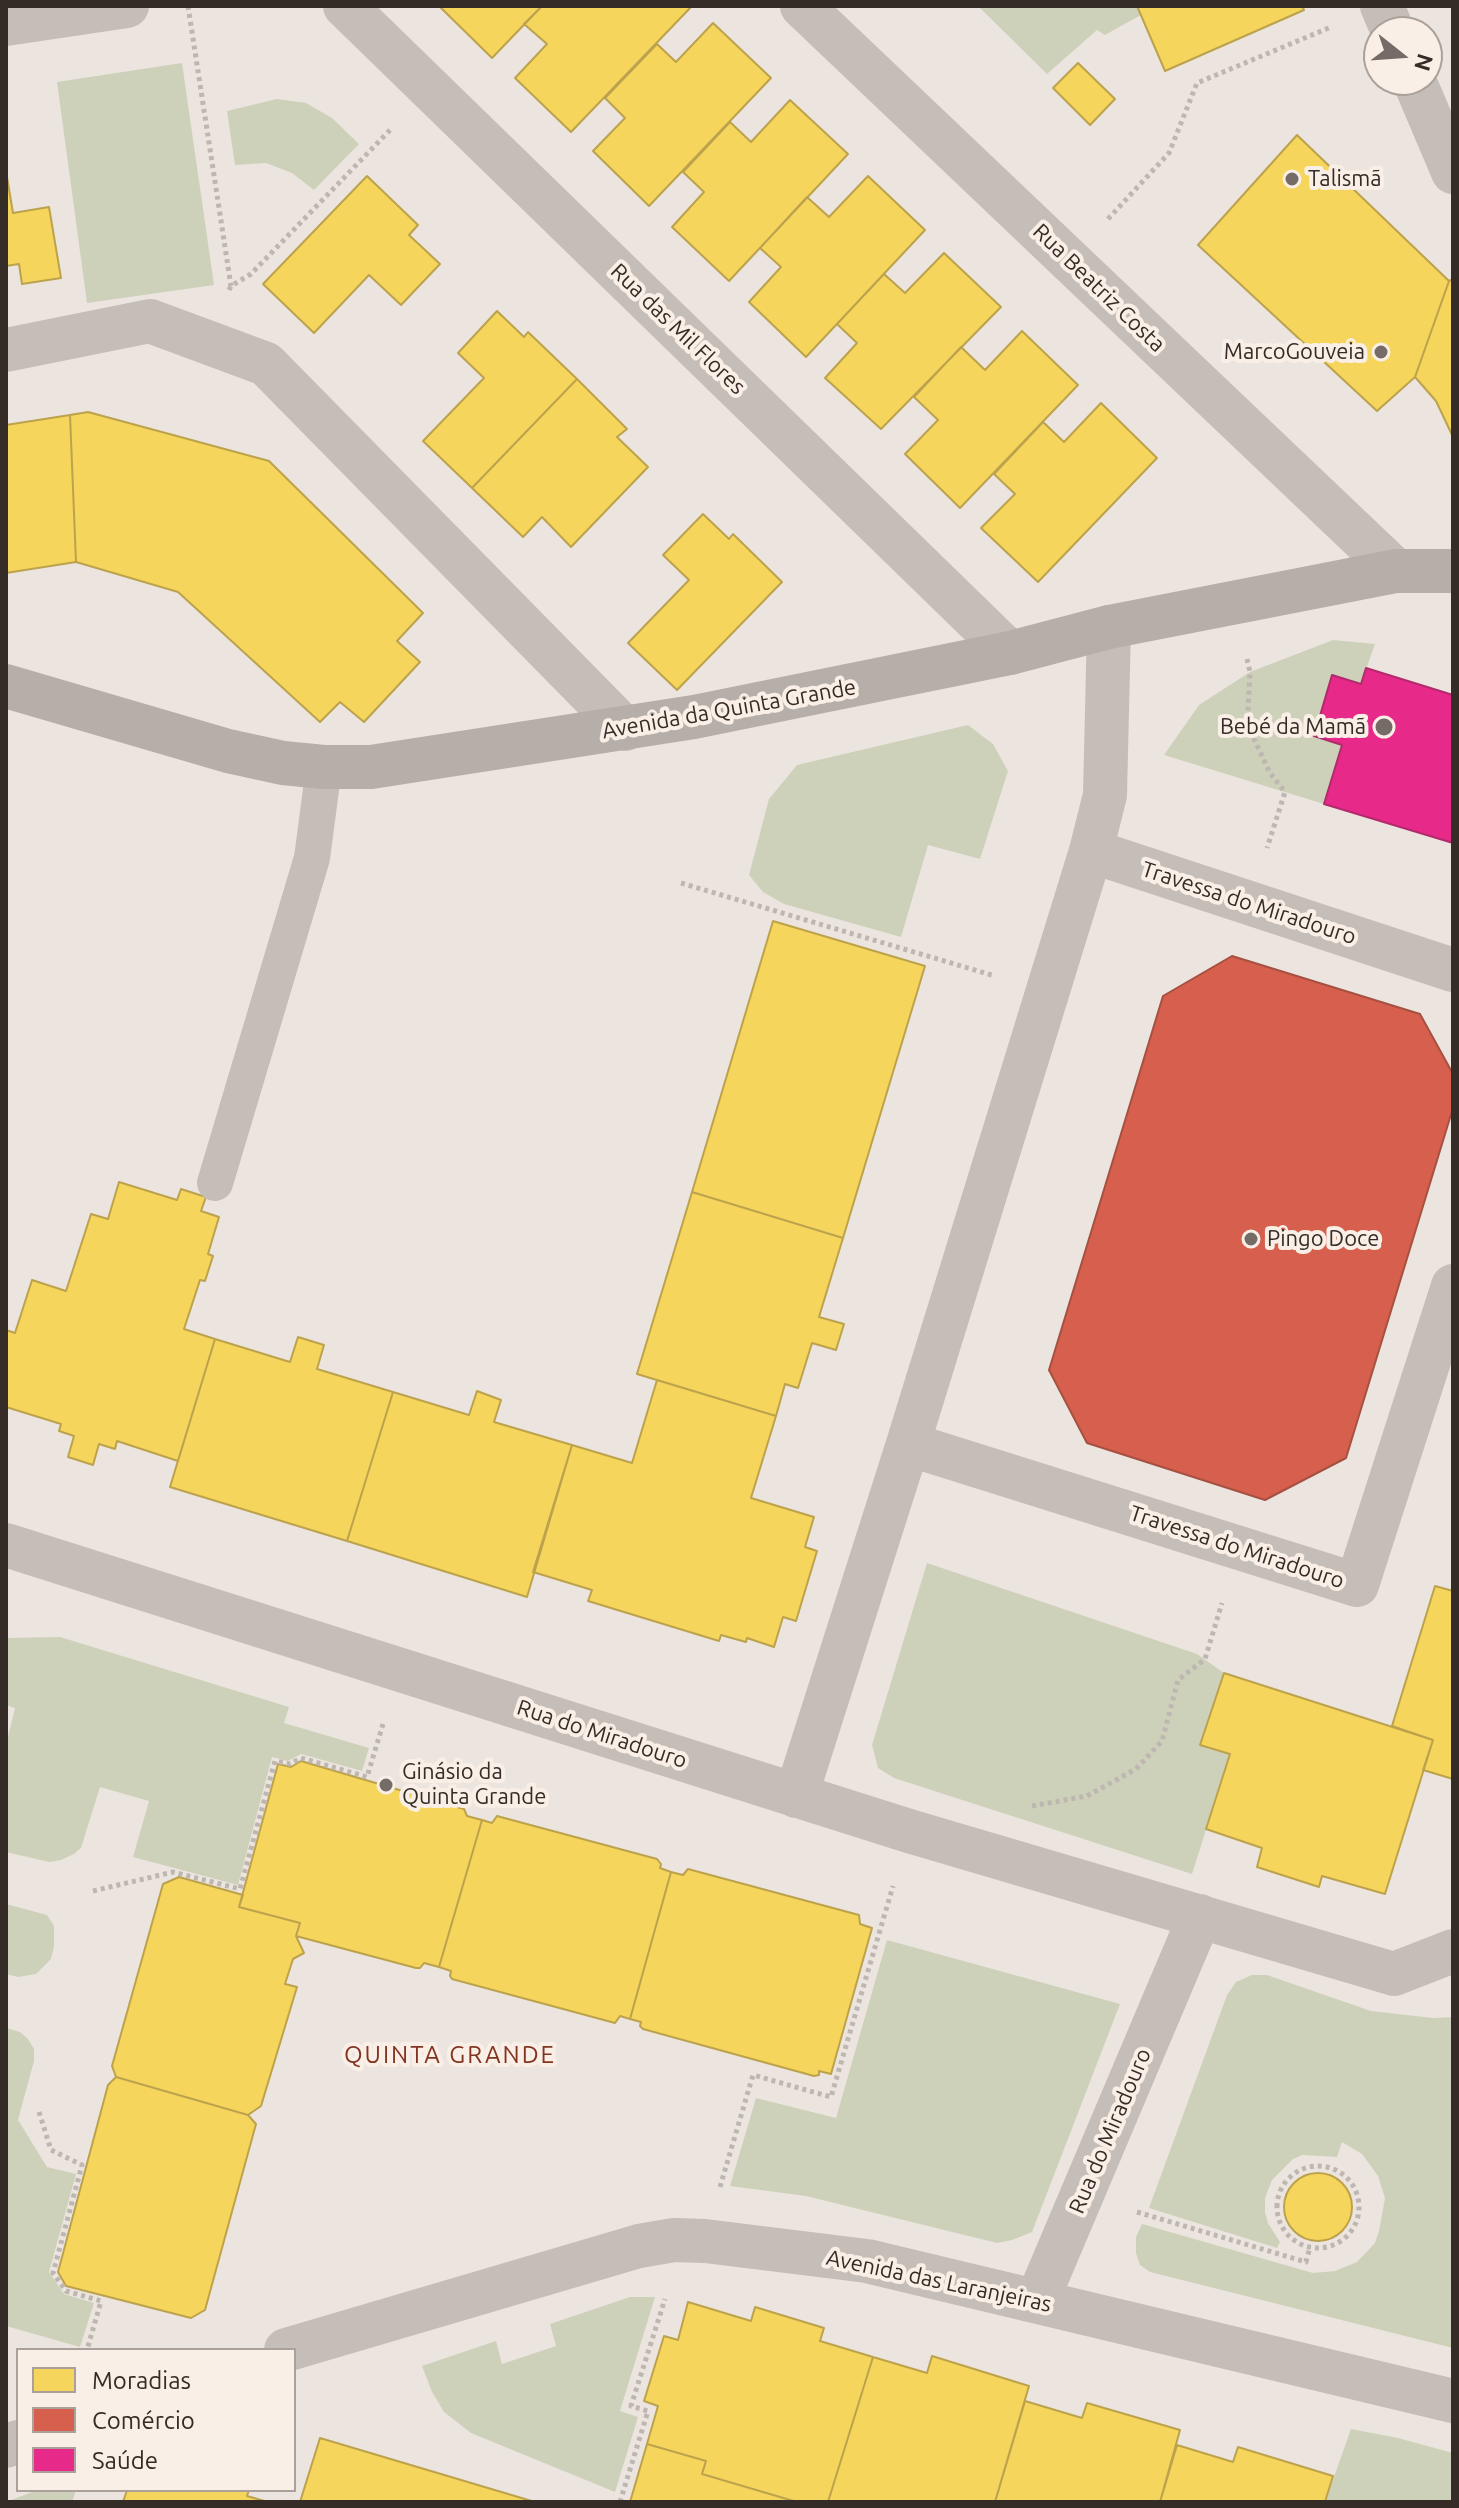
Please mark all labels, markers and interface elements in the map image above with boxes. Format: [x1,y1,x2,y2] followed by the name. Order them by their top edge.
[1363,16,1443,96] north arrow
[1410,51,1439,74] text: N
[1308,166,1382,192] place label: Talismã
[1283,170,1301,188] marker: Talismã
[1027,218,1171,358] street label: Rua Beatriz Costa
[605,258,751,400] street label: Rua das Mil Flores
[1224,339,1365,365] place label: MarcoGouveia
[1372,343,1390,361] marker: MarcoGouveia
[600,674,858,744] street label: Avenida da Quinta Grande
[1220,714,1366,740] place label: Bebé da Mamã
[1373,716,1395,738] marker: Bebé da Mamã
[1139,856,1359,950] street label: Travessa do Miradouro
[1267,1226,1379,1252] place label: Pingo Doce
[1242,1230,1260,1248] marker: Pingo Doce
[1127,1500,1347,1594] street label: Travessa do Miradouro
[514,1694,690,1774] street label: Rua do Miradouro
[402,1759,546,1810] place label: Ginásio da Quinta Grande
[377,1776,395,1794] marker: Ginásio da Quinta Grande
[344,2041,556,2069] district label: QUINTA GRANDE
[1063,2044,1157,2218] street label: Rua do Miradouro
[824,2244,1054,2318] street label: Avenida das Laranjeiras
[16,2348,296,2492] legend
[92,2367,191,2394] text: Moradias
[92,2407,195,2434] text: Comércio
[92,2447,158,2474] text: Saúde

